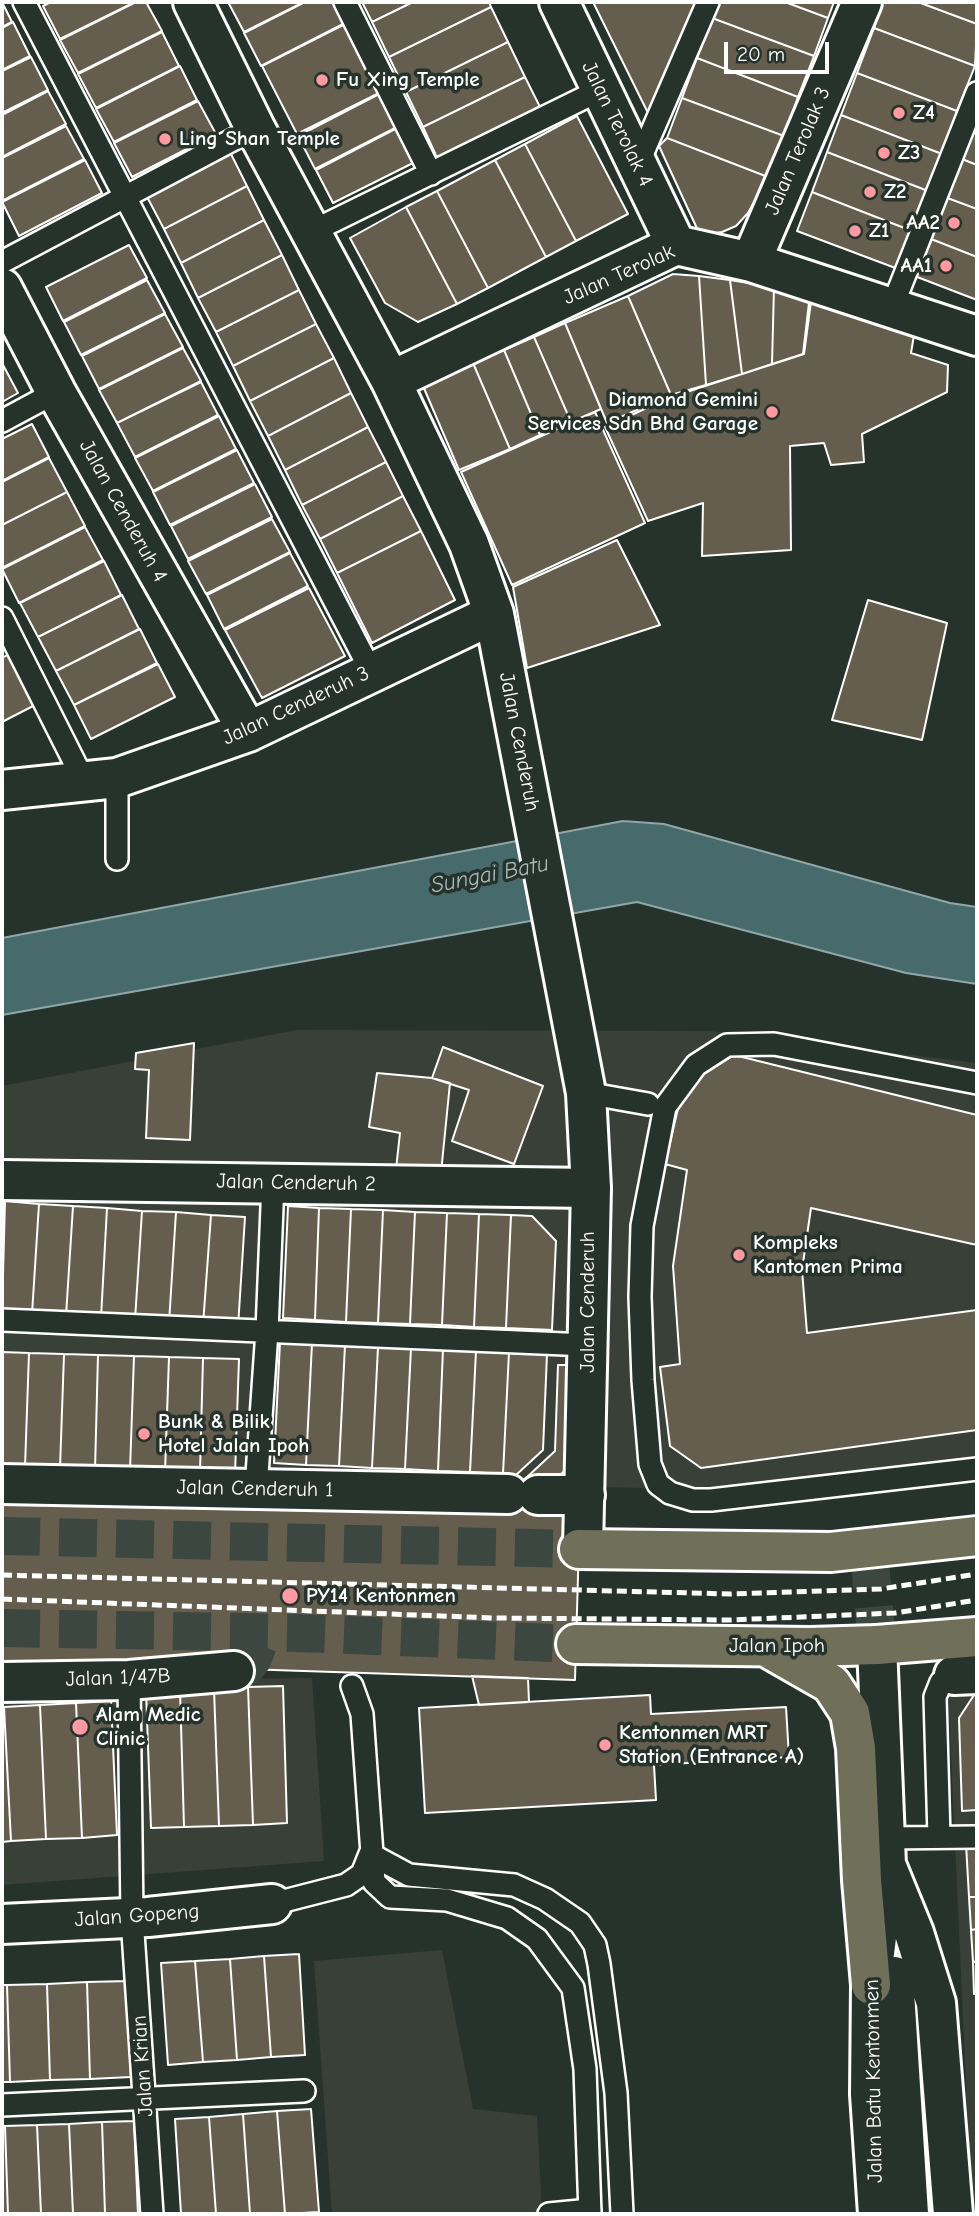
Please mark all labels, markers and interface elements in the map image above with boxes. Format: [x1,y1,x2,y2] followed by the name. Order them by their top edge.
[727,28,832,72] scale bar
[737,42,785,66] text: 20 m
[576,57,658,191] street label: Jalan Terolak 4
[336,67,479,93] place label: Fu Xing Temple
[314,72,330,88] marker: Fu Xing Temple
[760,83,836,219] street label: Jalan Terolak 3
[913,100,935,126] place label: Z4
[891,105,907,121] marker: Z4
[179,126,340,152] place label: Ling Shan Temple
[157,131,173,147] marker: Ling Shan Temple
[898,140,920,166] place label: Z3
[876,145,892,161] marker: Z3
[884,179,907,205] place label: Z2
[862,184,878,200] marker: Z2
[906,210,940,236] place label: AA2
[946,215,962,231] marker: AA2
[869,218,889,244] place label: Z1
[847,223,863,239] marker: Z1
[560,239,678,311] street label: Jalan Terolak
[901,253,932,279] place label: AA1
[938,258,954,274] marker: AA1
[528,387,758,437] place label: Diamond Gemini Services Sdn Bhd Garage
[764,404,780,420] marker: Diamond Gemini Services Sdn Bhd Garage
[74,436,172,586] street label: Jalan Cenderuh 4
[219,661,373,751] street label: Jalan Cenderuh 3
[493,670,545,814] street label: Jalan Cenderuh
[429,850,551,900] water label: Sungai Batu
[216,1169,376,1197] street label: Jalan Cenderuh 2
[753,1230,903,1280] place label: Kompleks Kantomen Prima
[575,1231,601,1373] street label: Jalan Cenderuh
[731,1247,747,1263] marker: Kompleks Kantomen Prima
[158,1409,309,1459] place label: Bunk & Bilik Hotel Jalan Ipoh
[136,1426,152,1442] marker: Bunk & Bilik Hotel Jalan Ipoh
[176,1475,334,1503] street label: Jalan Cenderuh 1
[306,1583,456,1609] place label: PY14 Kentonmen
[280,1586,300,1606] marker: PY14 Kentonmen
[729,1633,825,1659] street label: Jalan Ipoh
[65,1664,171,1692] street label: Jalan 1/47B
[96,1702,201,1752] place label: Alam Medic Clinic
[70,1717,90,1737] marker: Alam Medic Clinic
[619,1720,804,1770] place label: Kentonmen MRT Station (Entrance A)
[597,1737,613,1753] marker: Kentonmen MRT Station (Entrance A)
[74,1899,200,1933] street label: Jalan Gopeng
[860,1979,888,2183] street label: Jalan Batu Kentonmen
[127,2014,159,2118] street label: Jalan Krian

